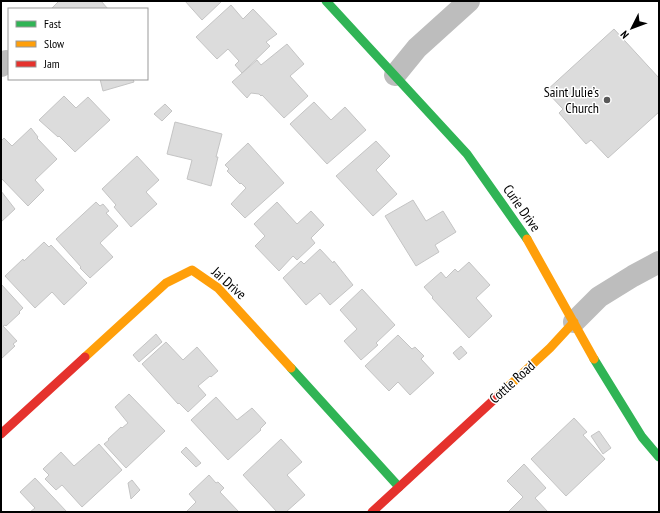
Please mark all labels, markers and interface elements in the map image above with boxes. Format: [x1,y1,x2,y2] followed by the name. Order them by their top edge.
[8,8,148,80] legend
[612,8,652,48] north arrow
[44,16,62,31] text: Fast
[617,28,632,42] text: N
[44,36,65,51] text: Slow
[43,56,60,71] text: Jam
[544,83,599,117] place label: Saint Julie’s Church
[602,95,612,105] marker: Saint Julie’s Church
[499,181,545,235] street label: Curie Drive
[207,262,250,303] street label: Jai Drive
[485,357,539,407] street label: Cottle Road

